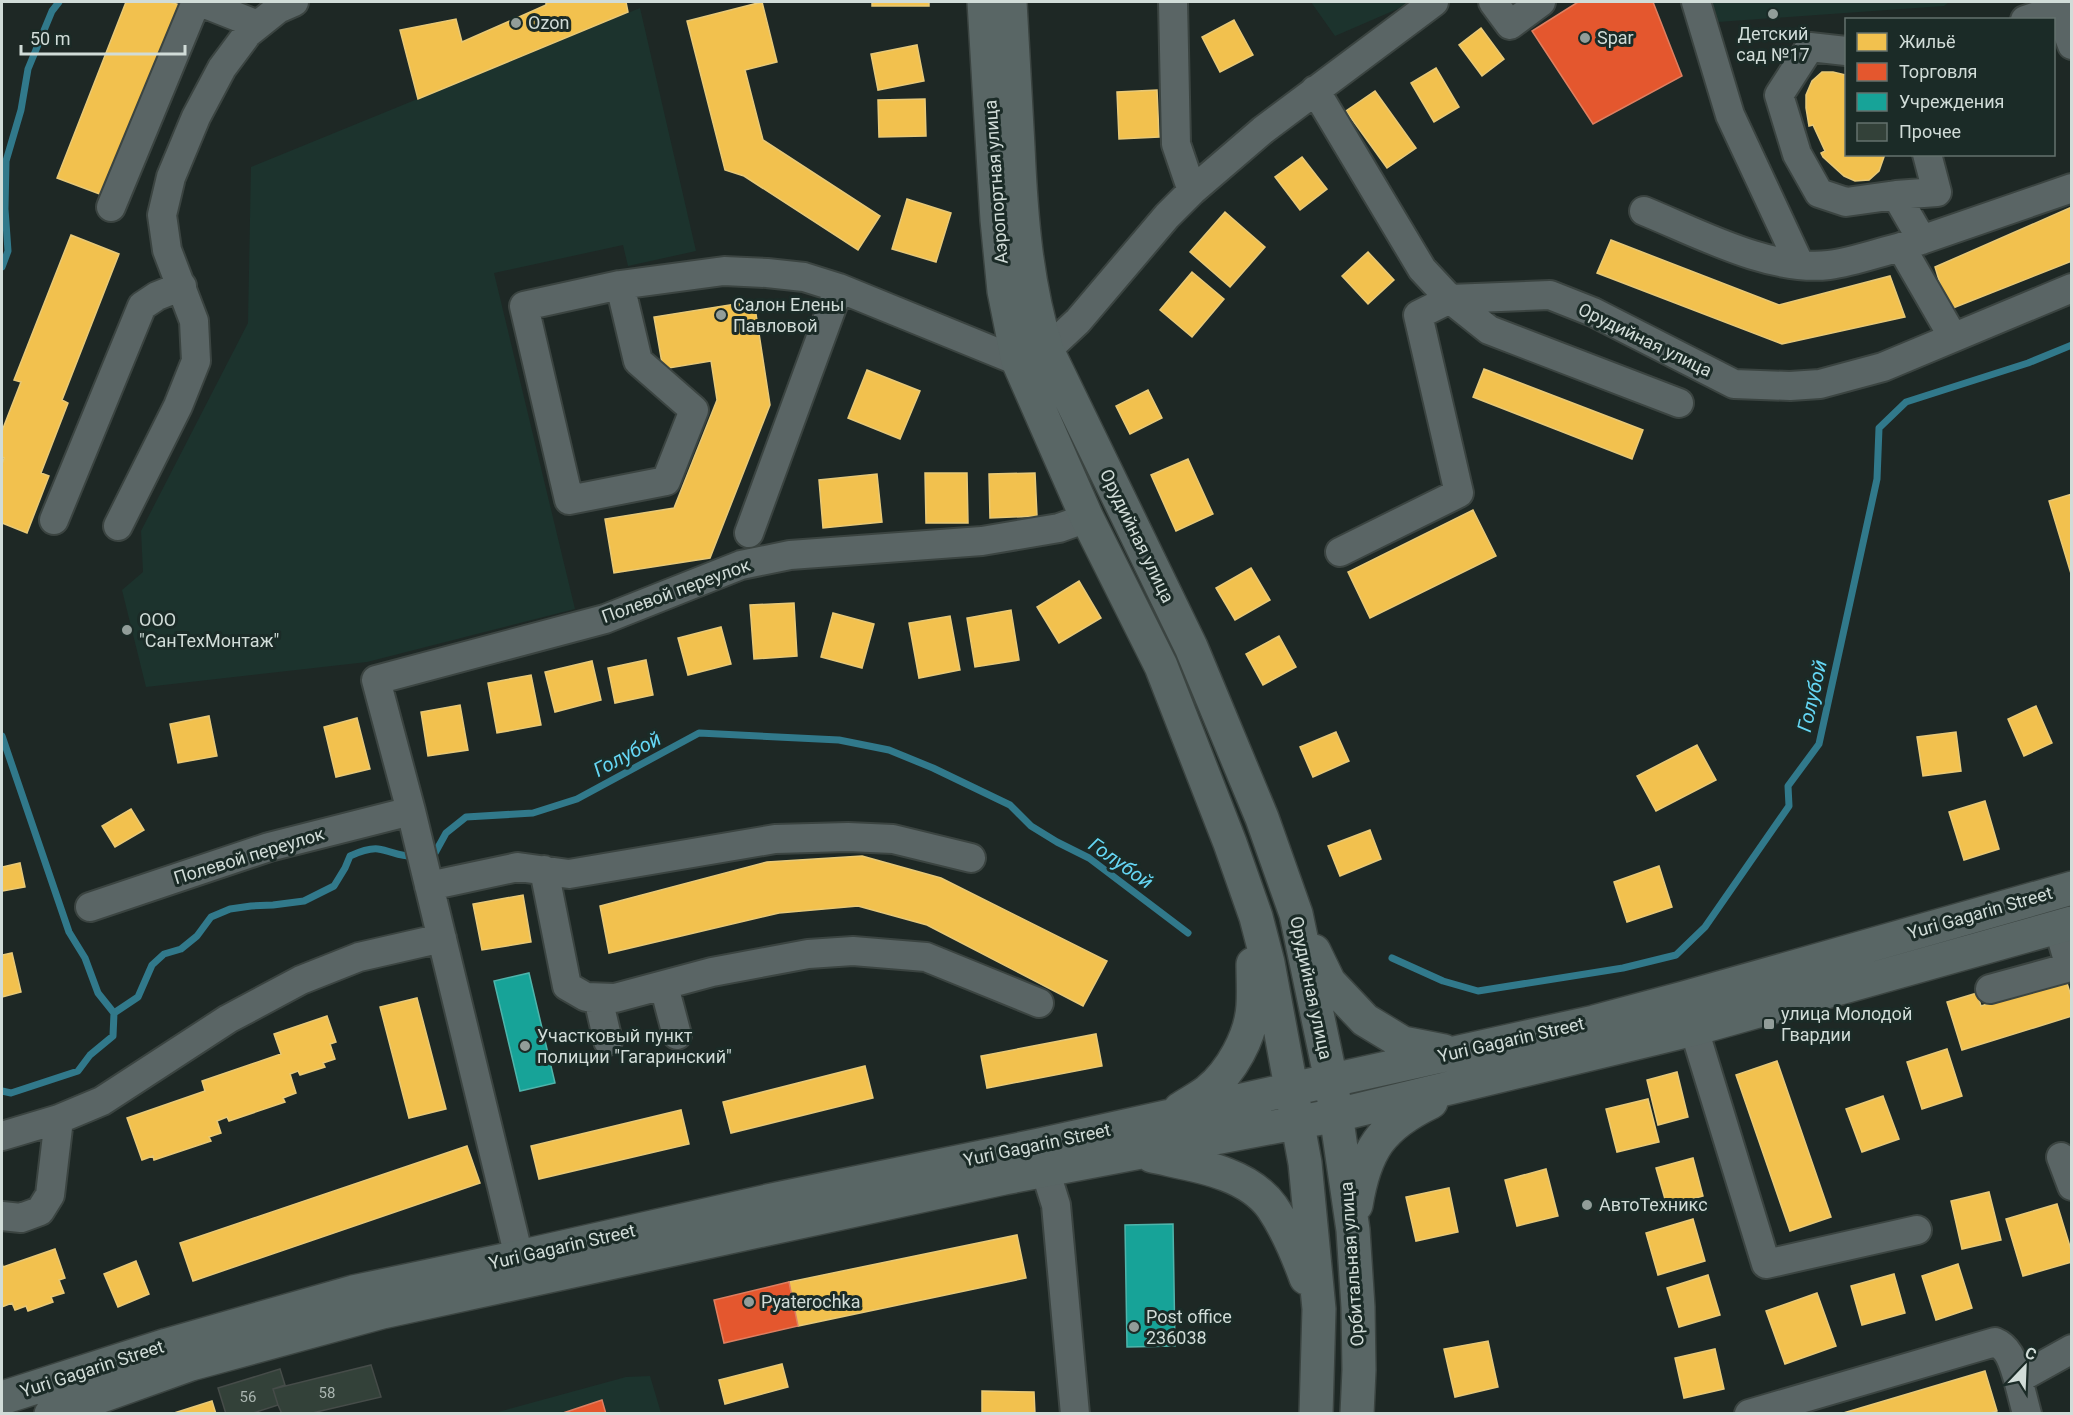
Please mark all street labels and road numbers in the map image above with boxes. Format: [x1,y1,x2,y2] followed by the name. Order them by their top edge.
[979,99,1012,265] street label: Аэропортная улица
[1575,298,1715,381] street label: Орудийная улица
[1096,466,1179,606] street label: Орудийная улица
[599,554,753,627] street label: Полевой переулок
[171,823,327,888] street label: Полевой переулок
[1905,882,2055,943] street label: Yuri Gagarin Street
[1286,914,1337,1061] street label: Орудийная улица
[1436,1012,1586,1067] street label: Yuri Gagarin Street
[962,1119,1112,1170] street label: Yuri Gagarin Street
[1335,1181,1368,1347] street label: Орбитальная улица
[487,1219,637,1274] street label: Yuri Gagarin Street
[17,1335,166,1402] street label: Yuri Gagarin Street

